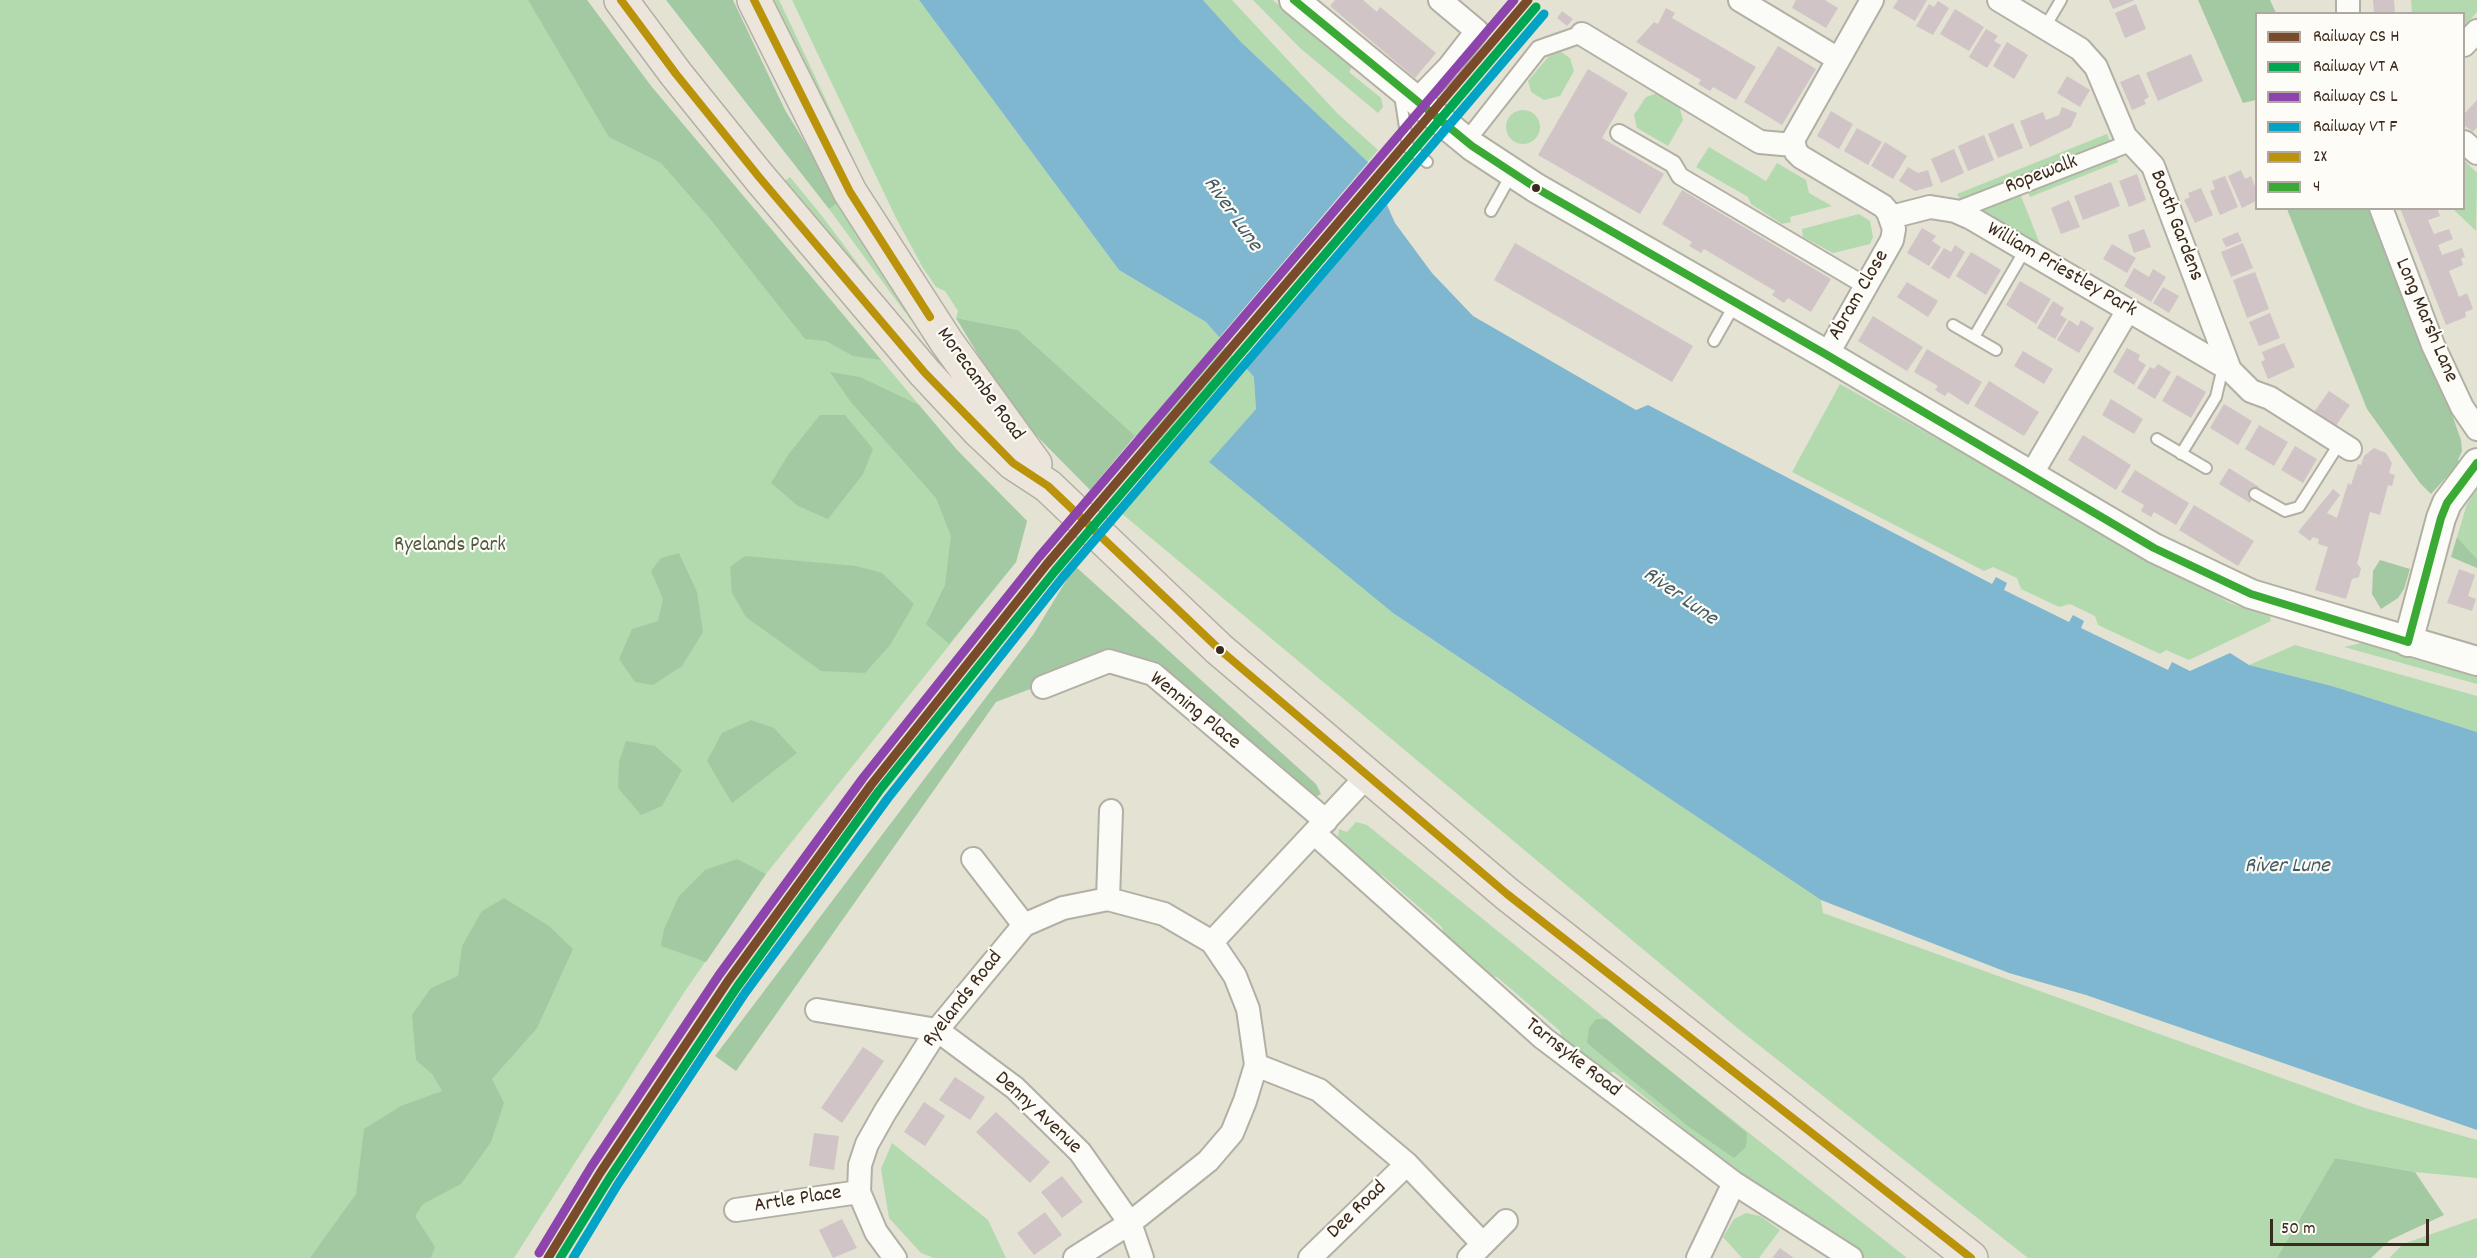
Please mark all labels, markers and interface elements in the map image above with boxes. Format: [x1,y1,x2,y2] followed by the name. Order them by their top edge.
[2255,12,2465,210] legend
[2313,25,2399,50] text: Railway CS H
[2313,55,2399,80] text: Railway VT A
[2313,85,2398,110] text: Railway CS L
[2313,115,2397,140] text: Railway VT F
[2313,145,2327,170] text: 2X
[2002,151,2082,201] street label: Ropewalk
[2142,167,2208,285] street label: Booth Gardens
[1196,173,1266,257] water label: River Lune
[2313,175,2320,200] text: 4
[1530,182,1542,194] unlabelled marker
[1981,218,2141,324] street label: William Priestley Park
[1824,246,1896,346] street label: Abram Close
[2388,255,2462,387] street label: Long Marsh Lane
[929,323,1029,447] street label: Morecambe Road
[394,534,506,560] park label: Ryelands Park
[1637,563,1721,633] water label: River Lune
[1214,644,1226,656] unlabelled marker
[1143,667,1245,757] street label: Wenning Place
[2244,855,2330,881] water label: River Lune
[919,947,1009,1053] street label: Ryelands Road
[1519,1014,1625,1104] street label: Tarnsyke Road
[988,1067,1086,1161] street label: Denny Avenue
[1323,1176,1393,1246] street label: Dee Road
[753,1182,843,1220] street label: Artle Place
[2273,1207,2432,1245] scale bar
[2281,1217,2316,1242] text: 50 m

